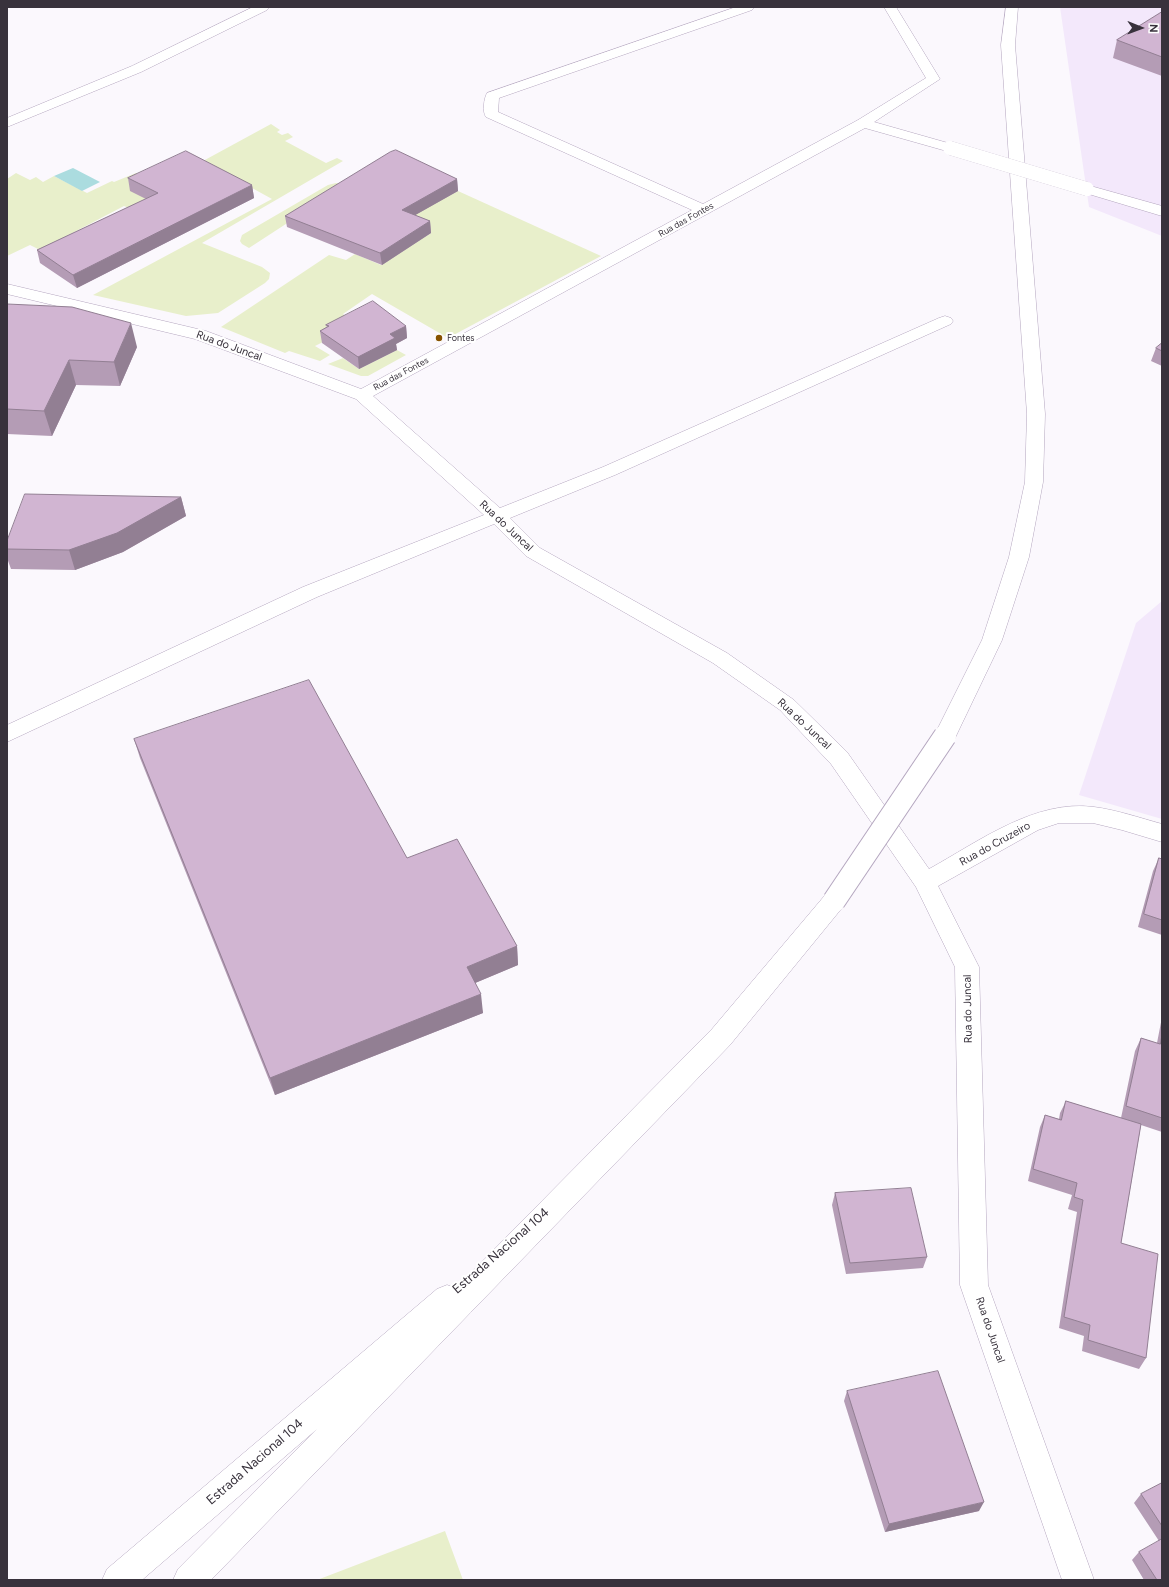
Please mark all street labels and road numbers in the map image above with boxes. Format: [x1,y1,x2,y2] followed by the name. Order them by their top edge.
[657,200,715,240] street label: Rua das Fontes
[194,328,264,364] street label: Rua do Juncal
[371,355,431,393] street label: Rua das Fontes
[476,498,536,554] street label: Rua do Juncal
[774,696,834,752] street label: Rua do Juncal
[957,819,1033,869] street label: Rua do Cruzeiro
[961,974,975,1044] street label: Rua do Juncal
[449,1205,553,1297] street label: Estrada Nacional 104
[973,1295,1007,1365] street label: Rua do Juncal
[203,1416,307,1508] street label: Estrada Nacional 104

